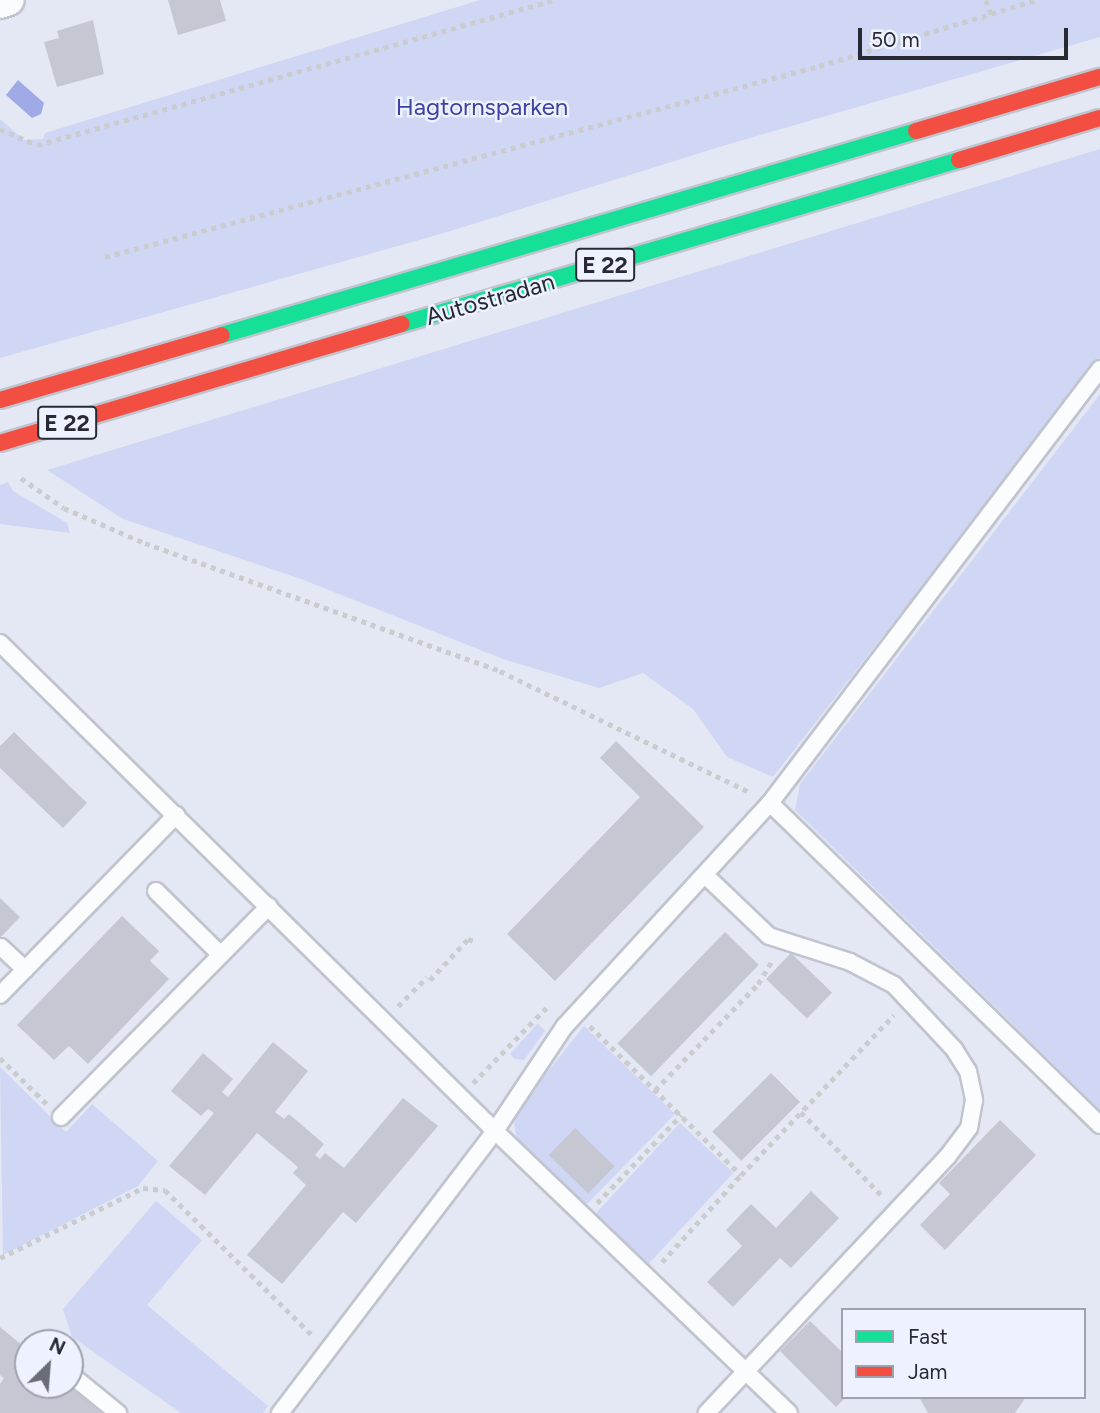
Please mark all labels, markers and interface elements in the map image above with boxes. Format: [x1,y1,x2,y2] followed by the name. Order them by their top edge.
[862,14,1072,58] scale bar
[871,27,920,52] text: 50 m
[396,93,568,121] park label: Hagtornsparken
[574,246,636,284] road number: E 22
[422,267,558,331] street label: Autostradan
[36,404,98,442] road number: E 22
[841,1308,1086,1399] legend
[908,1324,948,1349] text: Fast
[14,1329,84,1399] north arrow
[46,1333,69,1360] text: N
[908,1359,947,1384] text: Jam

